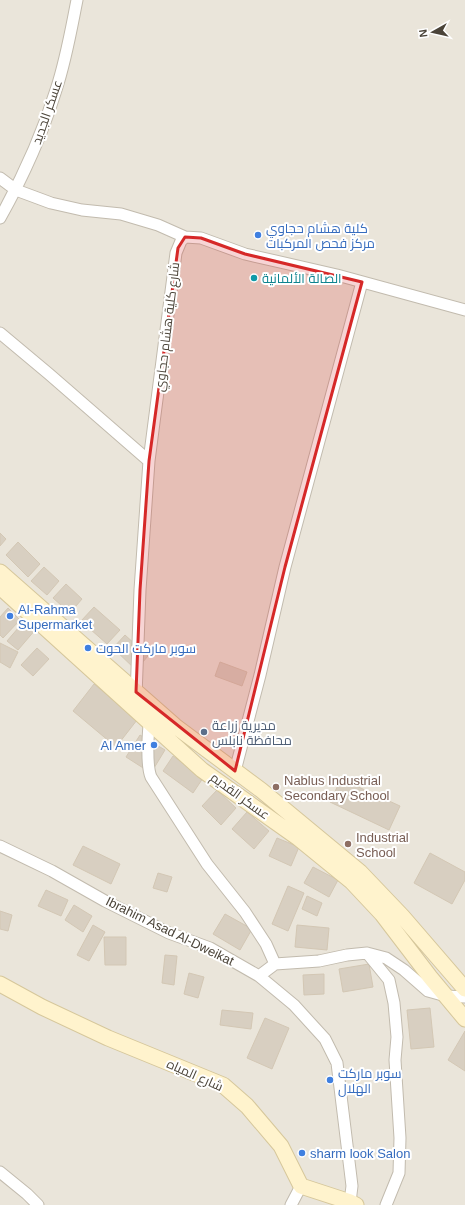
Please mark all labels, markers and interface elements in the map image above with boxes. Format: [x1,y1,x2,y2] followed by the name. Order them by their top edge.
[413,12,453,52] north arrow
[417,29,430,38] text: N
[29,78,65,146] street label: عسكر الجديد
[266,221,375,251] place label: كلية هشام حجاوي مركز فحص المركبات
[253,230,263,240] marker: كلية هشام حجاوي مركز فحص المركبات
[152,261,185,393] street label: شارع كلية هشام حجاوي
[262,271,342,286] place label: الصالة الألمانية
[249,273,259,283] marker: الصالة الألمانية
[18,602,93,632] place label: Al-Rahma Supermarket
[5,611,15,621] marker: Al-Rahma Supermarket
[96,641,196,656] place label: سوبر ماركت الحوت
[83,643,93,653] marker: سوبر ماركت الحوت
[212,718,292,748] place label: مديرية زراعة محافظة نابلس
[199,727,209,737] marker: مديرية زراعة محافظة نابلس
[100,738,147,753] place label: Al Amer
[149,740,159,750] marker: Al Amer
[206,770,272,824] street label: عسكر القديم
[284,773,390,803] place label: Nablus Industrial Secondary School
[271,782,281,792] marker: Nablus Industrial Secondary School
[356,830,409,860] place label: Industrial School
[343,839,353,849] marker: Industrial School
[103,893,237,969] street label: Ibrahim Asad Al-Dweikat
[164,1056,225,1095] street label: شارع المياه
[338,1066,402,1097] place label: سوبر ماركت الهلال
[325,1075,335,1085] marker: سوبر ماركت الهلال
[310,1146,410,1161] place label: sharm look Salon
[297,1148,307,1158] marker: sharm look Salon

